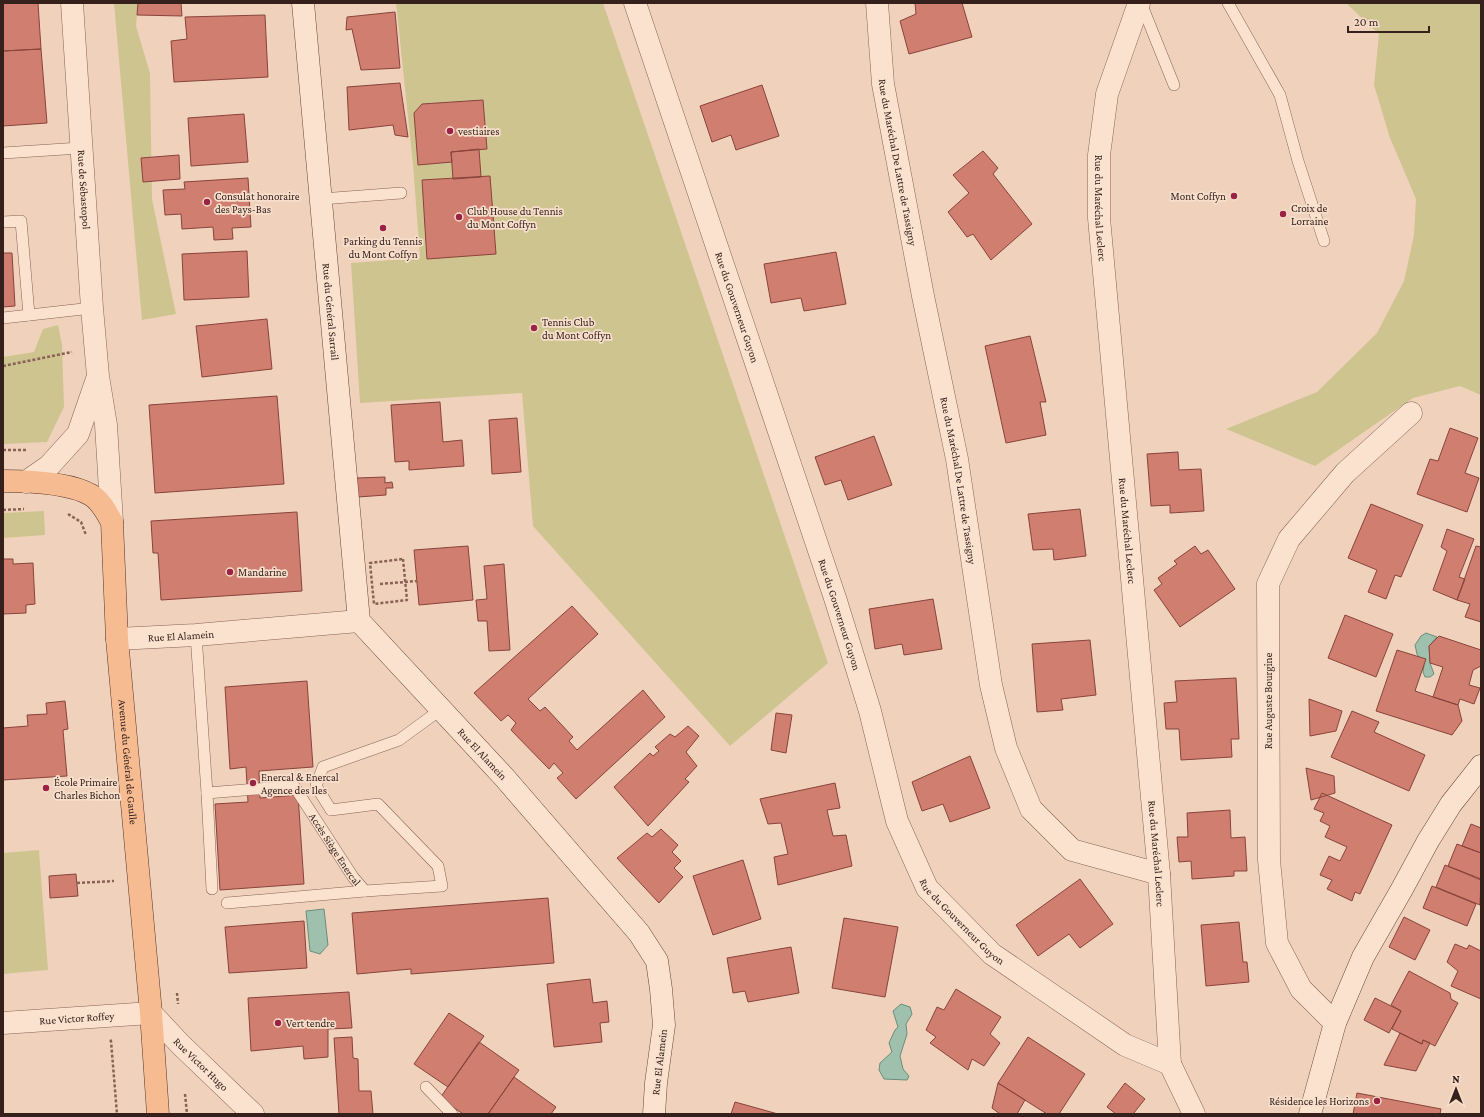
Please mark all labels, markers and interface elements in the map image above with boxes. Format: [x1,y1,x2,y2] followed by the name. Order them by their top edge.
[1348,8,1429,34] scale bar
[1354,15,1379,29] text: 20 m
[877,79,920,248] street label: Rue du Maréchal De Lattre de Tassigny
[457,125,499,137] place label: vestiaires
[445,126,455,136] marker: vestiaires
[76,149,93,230] street label: Rue de Sébastopol
[1093,155,1109,262] street label: Rue du Maréchal Leclerc
[215,190,300,216] place label: Consulat honoraire des Pays-Bas
[1171,190,1226,203] place label: Mont Coffyn
[1229,191,1239,201] marker: Mont Coffyn
[202,197,212,207] marker: Consulat honoraire des Pays-Bas
[1291,202,1328,227] place label: Croix de Lorraine
[467,205,563,231] place label: Club House du Tennis du Mont Coffyn
[1278,209,1288,219] marker: Croix de Lorraine
[454,212,464,222] marker: Club House du Tennis du Mont Coffyn
[378,223,388,233] marker: Parking du Tennis du Mont Coffyn
[344,235,422,261] place label: Parking du Tennis du Mont Coffyn
[713,250,762,364] street label: Rue du Gouverneur Guyon
[321,263,341,361] street label: Rue du Général Sarrail
[542,316,611,342] place label: Tennis Club du Mont Coffyn
[529,323,539,333] marker: Tennis Club du Mont Coffyn
[938,396,979,566] street label: Rue du Maréchal De Lattre de Tassigny
[1117,477,1138,585] street label: Rue du Maréchal Leclerc
[816,557,863,672] street label: Rue du Gouverneur Guyon
[238,566,287,578] place label: Mandarine
[225,567,235,577] marker: Mandarine
[147,627,215,643] street label: Rue El Alamein
[1262,653,1275,749] street label: Rue Auguste Bourgine
[117,699,140,825] street label: Avenue du Général de Gaulle
[456,726,510,782] street label: Rue El Alamein
[261,771,339,797] place label: Enercal & Enercal Agence des Iles
[54,776,120,801] place label: École Primaire Charles Bichon
[248,778,258,788] marker: Enercal & Enercal Agence des Iles
[41,783,51,793] marker: École Primaire Charles Bichon
[1146,800,1167,907] street label: Rue du Maréchal Leclerc
[307,810,364,888] street label: Accès Siège Enercal
[918,877,1007,967] street label: Rue du Gouverneur Guyon
[39,1009,116,1027] street label: Rue Victor Roffey
[286,1017,335,1029] place label: Vert tendre
[273,1018,283,1028] marker: Vert tendre
[649,1028,669,1096] street label: Rue El Alamein
[171,1035,231,1094] street label: Rue Victor Hugo
[1436,1069,1476,1109] north arrow
[1452,1073,1460,1085] text: N
[1269,1095,1369,1107] place label: Résidence les Horizons
[1372,1096,1382,1106] marker: Résidence les Horizons

